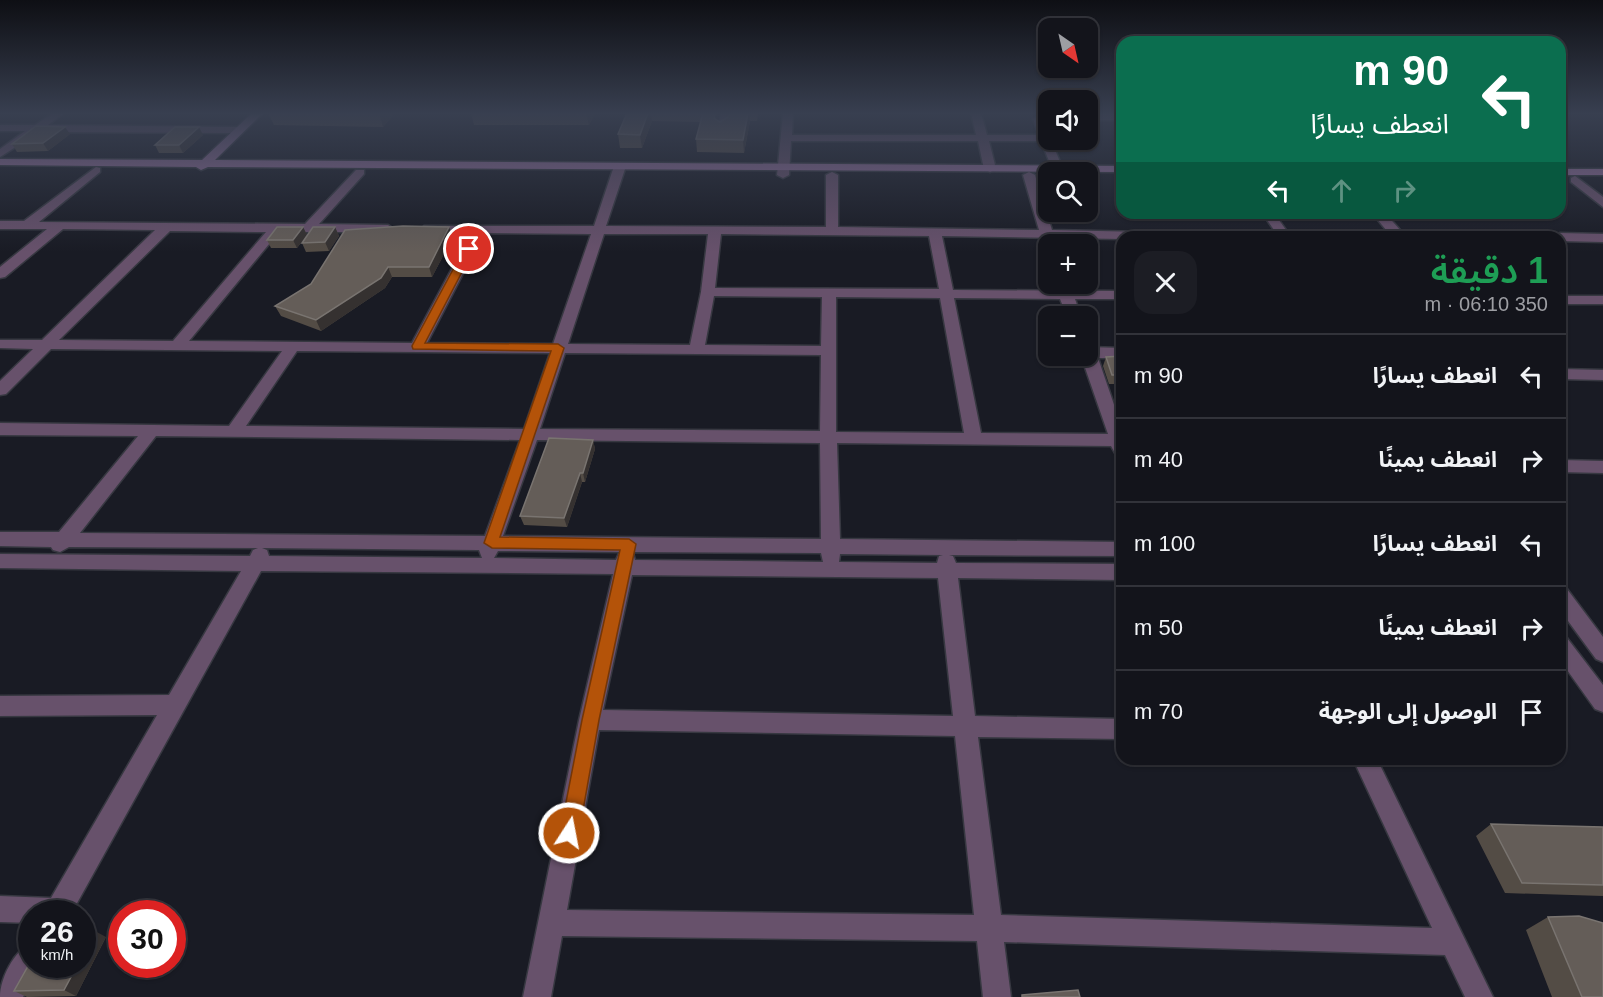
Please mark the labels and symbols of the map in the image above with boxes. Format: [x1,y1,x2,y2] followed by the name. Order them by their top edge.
[1038,18,1098,78] north arrow
[443,223,494,274] pin
[537,801,601,865] position arrow
[108,900,186,978] speed limit sign: 30

